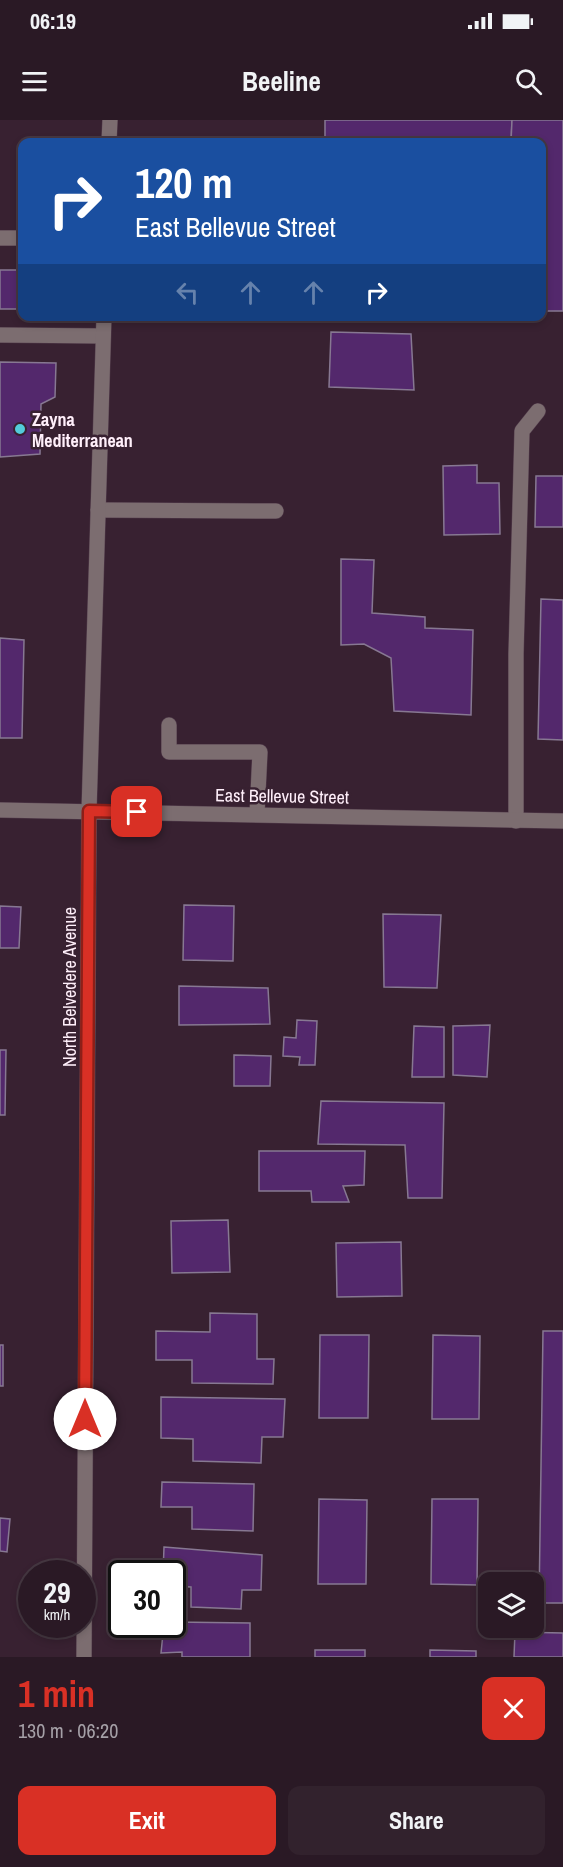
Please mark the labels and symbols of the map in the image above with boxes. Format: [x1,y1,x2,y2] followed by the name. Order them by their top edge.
[32,407,133,453] place label: Zayna Mediterranean
[13,422,27,436] marker: Zayna Mediterranean
[215,782,349,810] street label: East Bellevue Street
[111,786,162,837] pin
[57,907,82,1067] street label: North Belvedere Avenue
[53,1387,117,1451] position arrow
[108,1560,186,1638] speed limit sign: 30

